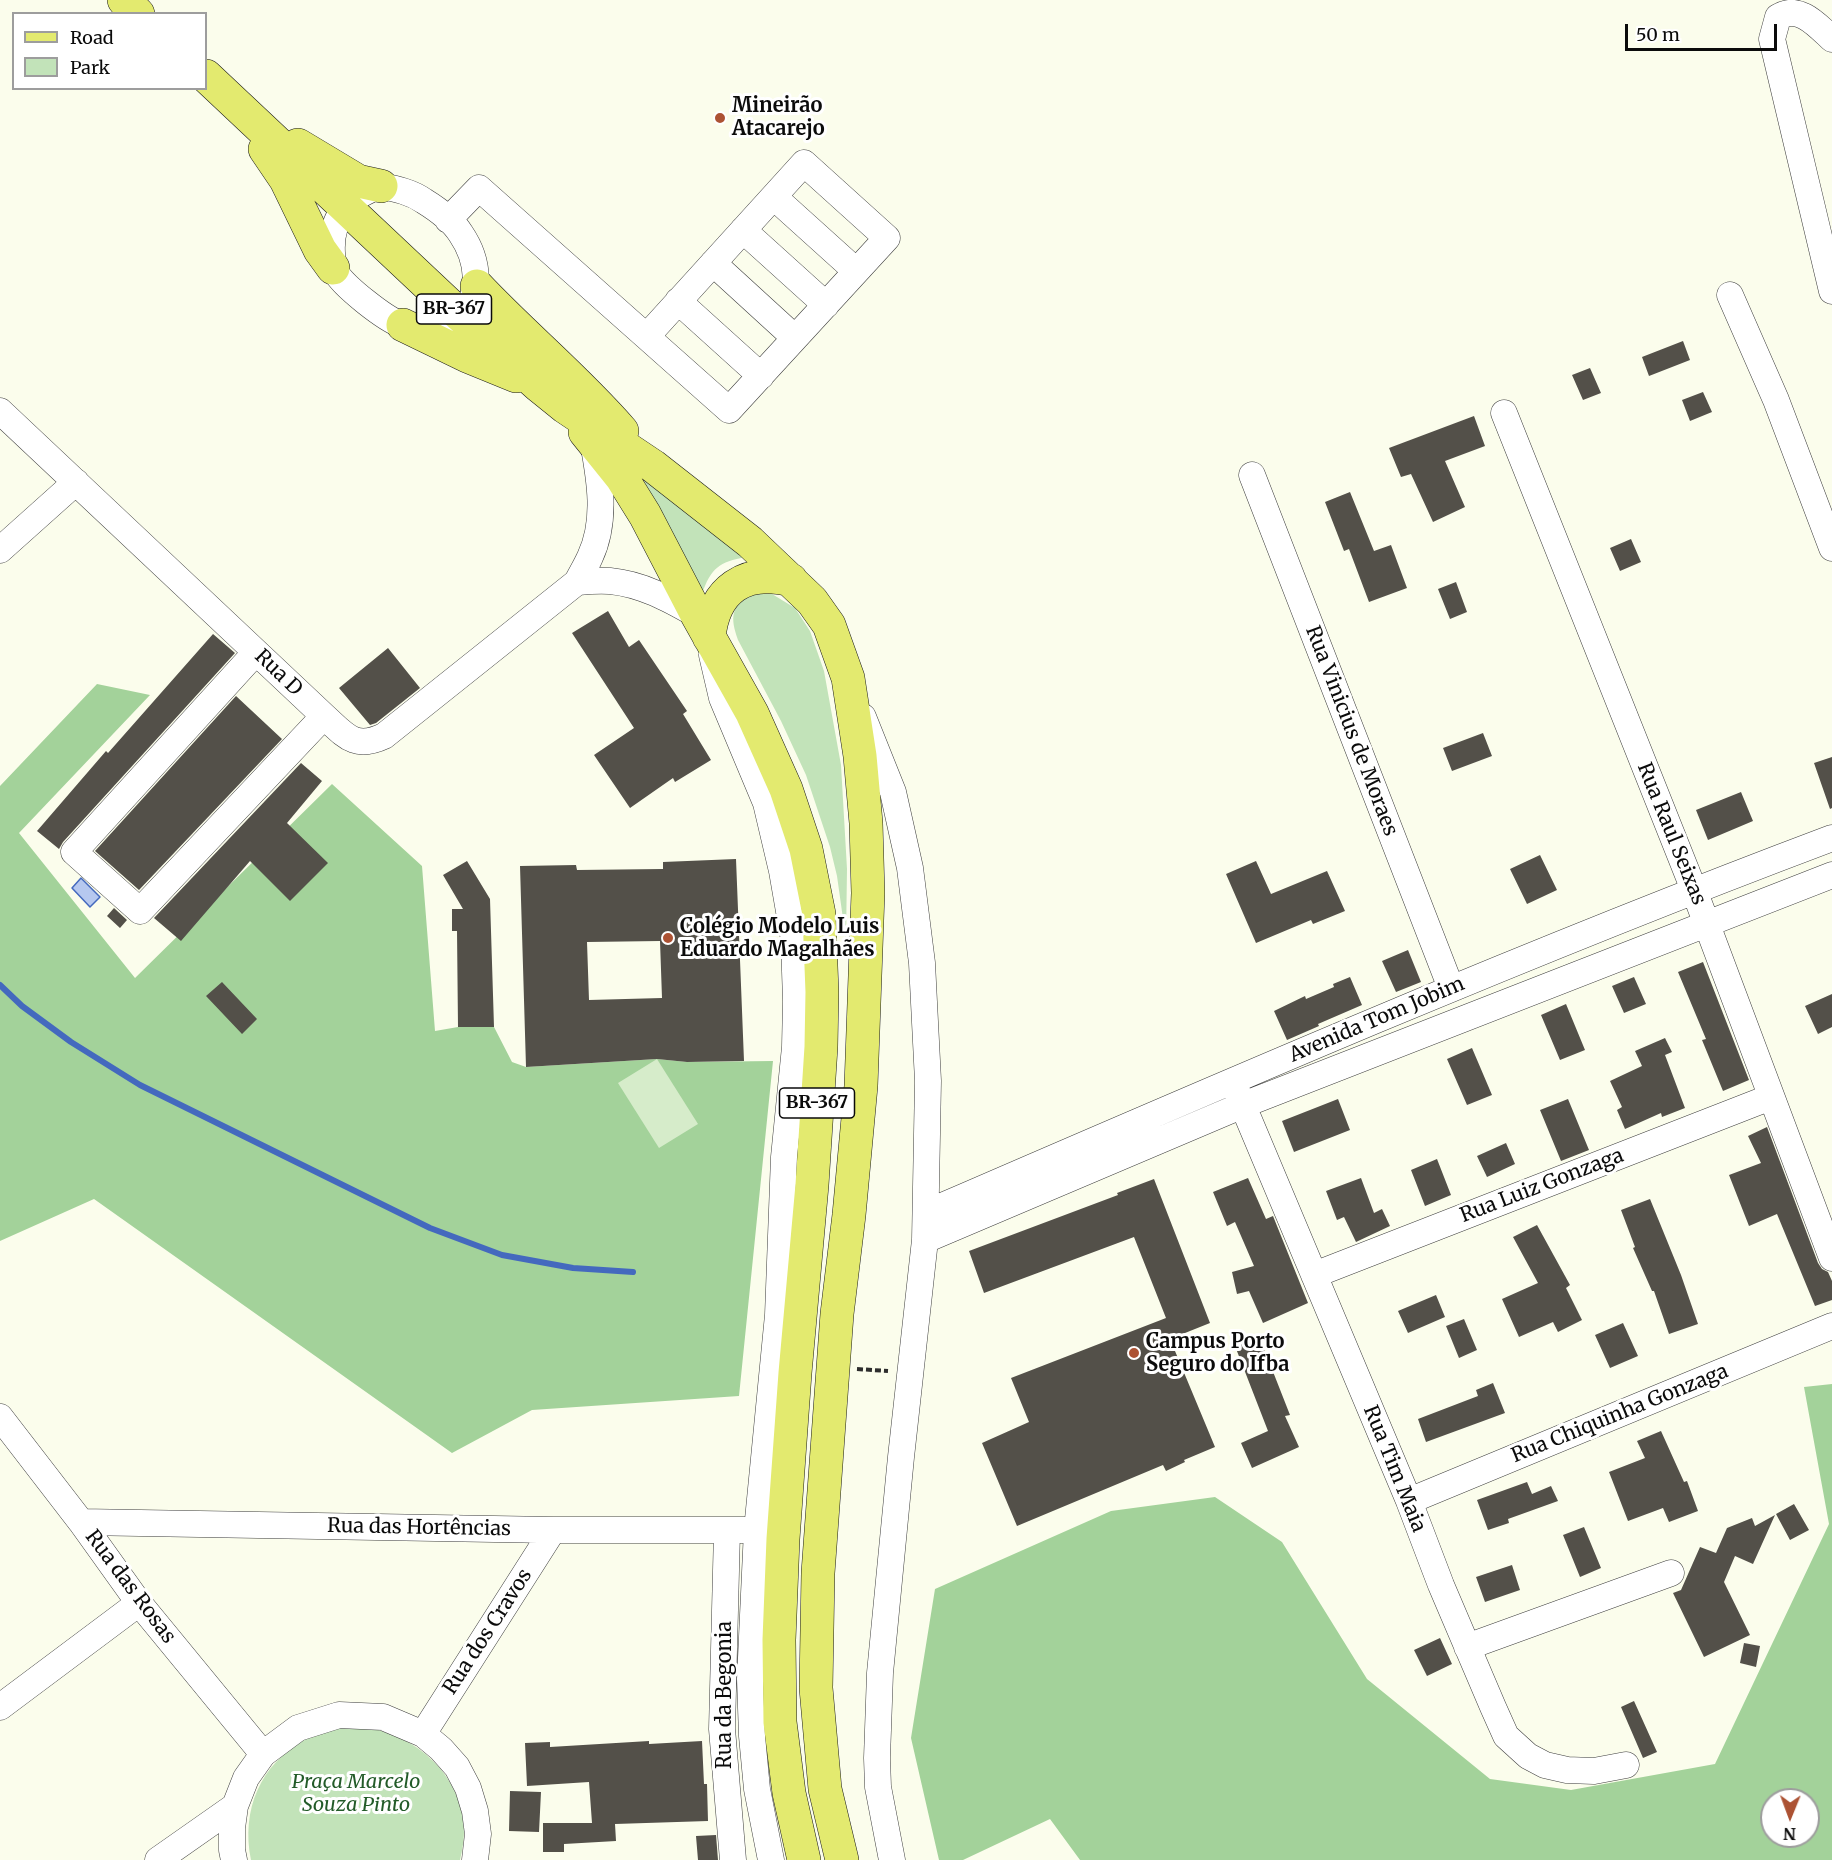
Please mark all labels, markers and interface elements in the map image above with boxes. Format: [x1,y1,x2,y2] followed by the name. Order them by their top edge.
[12,12,207,90] legend
[1628,12,1780,50] scale bar
[1636,23,1680,46] text: 50 m
[70,26,114,49] text: Road
[70,56,110,79] text: Park
[732,94,825,141] place label: Mineirão Atacarejo
[713,111,727,125] marker: Mineirão Atacarejo
[416,294,492,324] road number: BR-367
[1300,623,1402,839] street label: Rua Vinicius de Moraes
[249,645,307,701] street label: Rua D
[1632,759,1710,909] street label: Rua Raul Seixas
[680,915,879,962] place label: Colégio Modelo Luis Eduardo Magalhães
[661,931,675,945] marker: Colégio Modelo Luis Eduardo Magalhães
[1286,972,1468,1068] street label: Avenida Tom Jobim
[780,1088,854,1118] road number: BR-367
[1457,1144,1627,1228] street label: Rua Luiz Gonzaga
[1146,1330,1289,1377] place label: Campus Porto Seguro do Ifba
[1127,1346,1141,1360] marker: Campus Porto Seguro do Ifba
[1508,1360,1732,1468] street label: Rua Chiquinha Gonzaga
[1358,1402,1430,1536] street label: Rua Tim Maia
[327,1514,511,1542] street label: Rua das Hortências
[80,1526,180,1648] street label: Rua das Rosas
[439,1565,537,1699] street label: Rua dos Cravos
[713,1621,737,1769] street label: Rua da Begonia
[292,1770,420,1817] park label: Praça Marcelo Souza Pinto
[1760,1788,1820,1848] north arrow
[1783,1824,1796,1844] text: N

